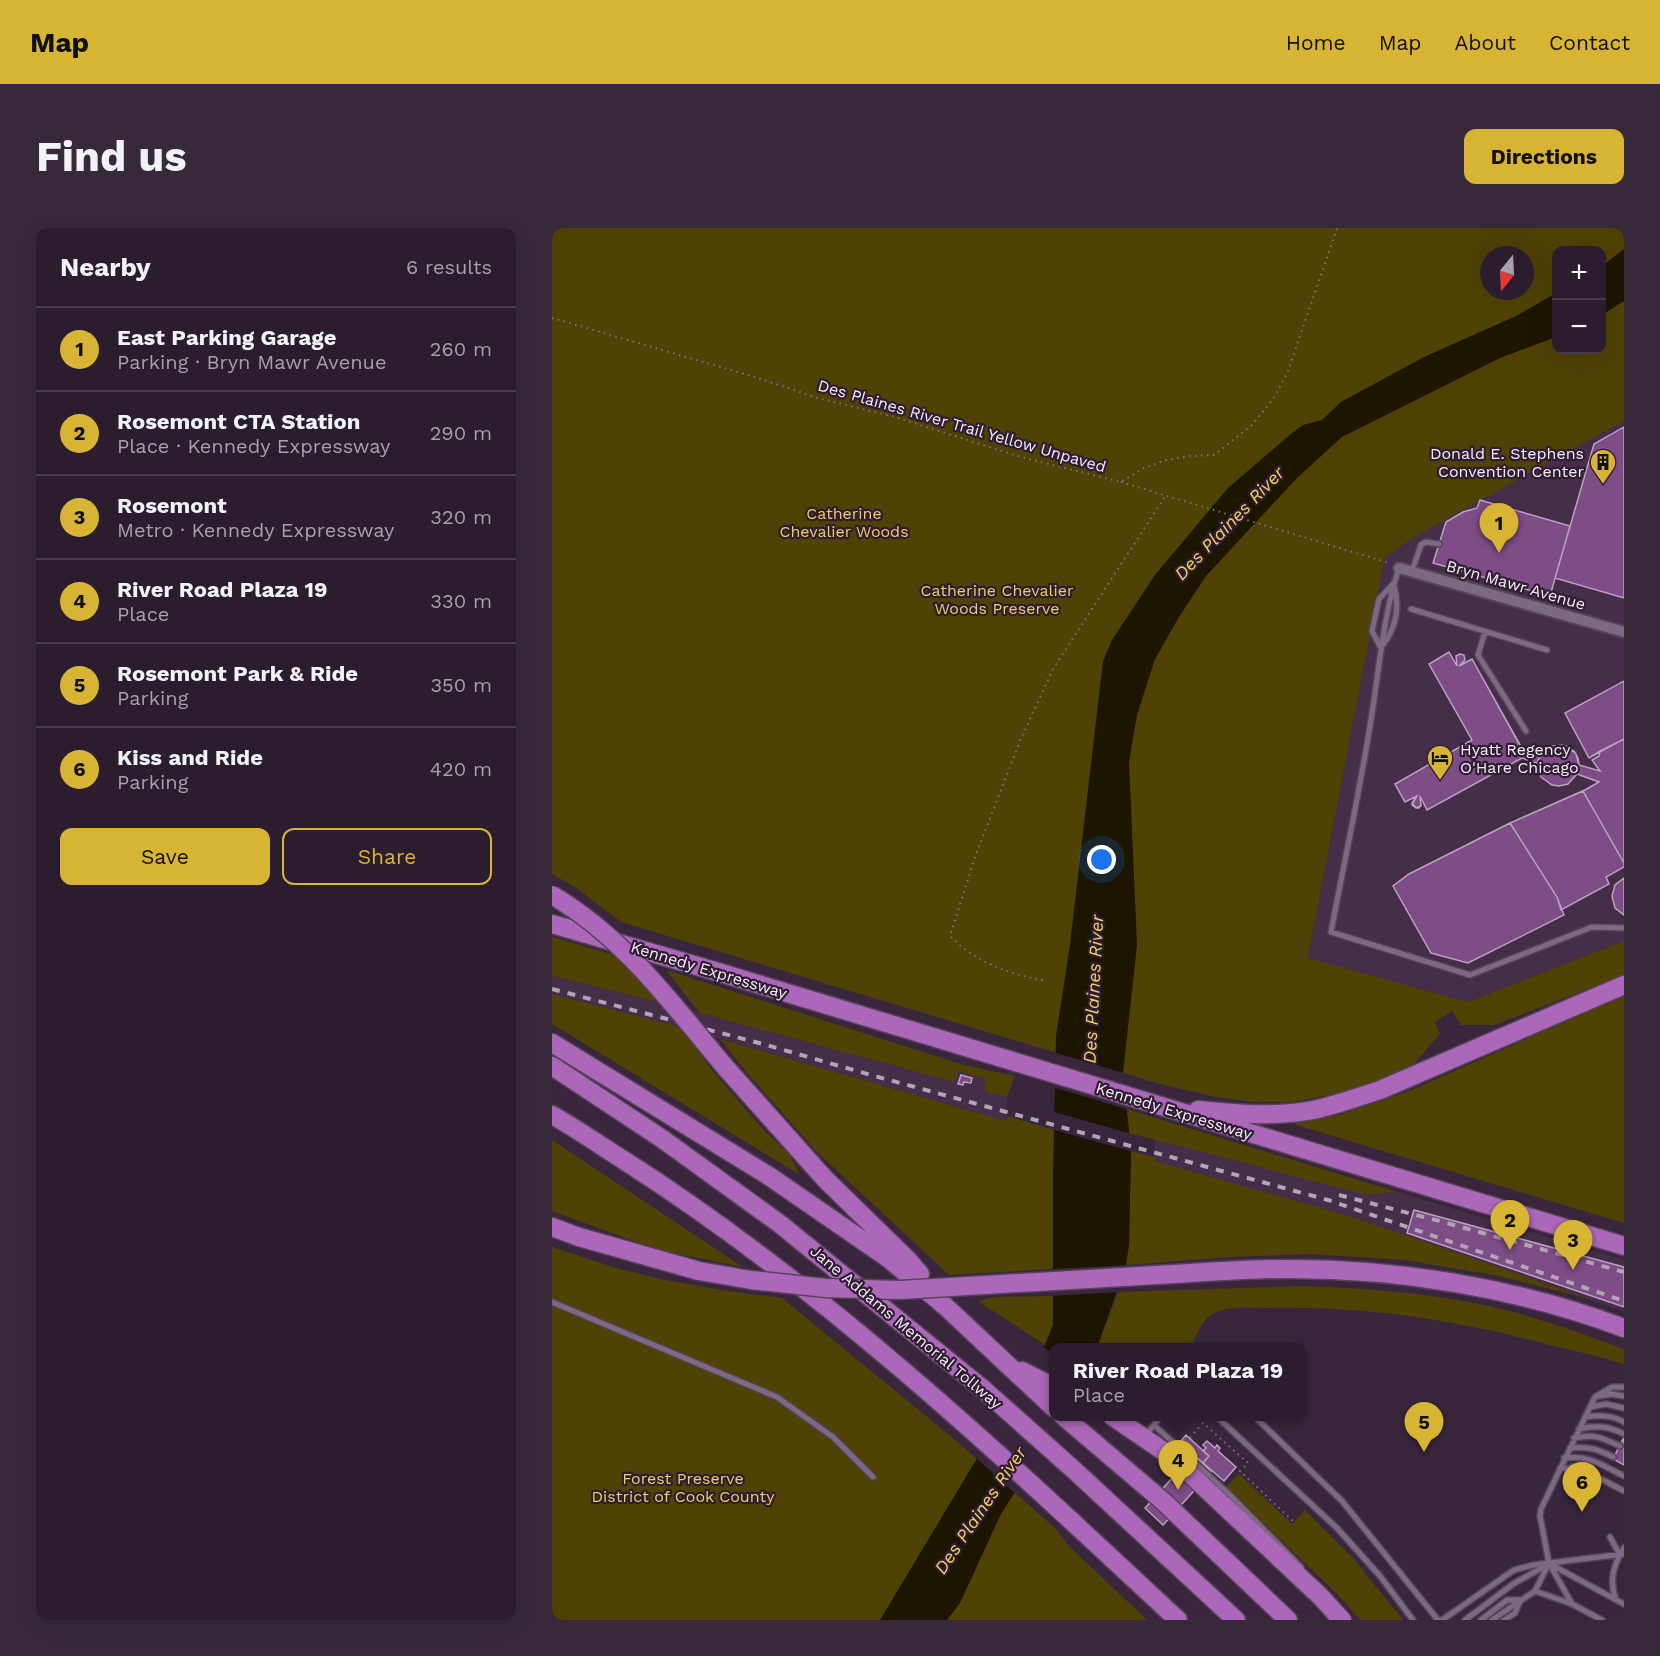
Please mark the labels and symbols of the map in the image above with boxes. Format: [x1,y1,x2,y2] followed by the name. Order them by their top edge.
[1480,246,1534,300] north arrow
[816,376,1108,476] street label: Des Plaines River Trail Yellow Unpaved
[1430,444,1584,481] place label: Donald E. Stephens Convention Center
[1588,447,1618,485] building icon: Donald E. Stephens Convention Center
[1170,461,1289,584] water label: Des Plaines River
[779,504,909,541] park label: Catherine Chevalier Woods
[1480,504,1518,553] pin: 1
[1444,556,1588,614] street label: Bryn Mawr Avenue
[921,581,1074,618] park label: Catherine Chevalier Woods Preserve
[1460,740,1579,777] place label: Hyatt Regency O'Hare Chicago
[1425,743,1455,781] hotel icon: Hyatt Regency O'Hare Chicago
[1087,845,1116,874] your location
[1079,913,1107,1064] water label: Des Plaines River
[629,937,790,1003] street label: Kennedy Expressway
[1094,1078,1255,1144] street label: Kennedy Expressway
[1490,1200,1530,1250] pin: 2
[1554,1220,1592,1270] pin: 3
[806,1241,1006,1413] street label: Jane Addams Memorial Tollway
[1404,1402,1444,1452] pin: 5
[1158,1440,1198,1490] pin: 4
[930,1442,1031,1578] water label: Des Plaines River
[1562,1462,1602,1512] pin: 6
[592,1469,775,1506] park label: Forest Preserve District of Cook County

